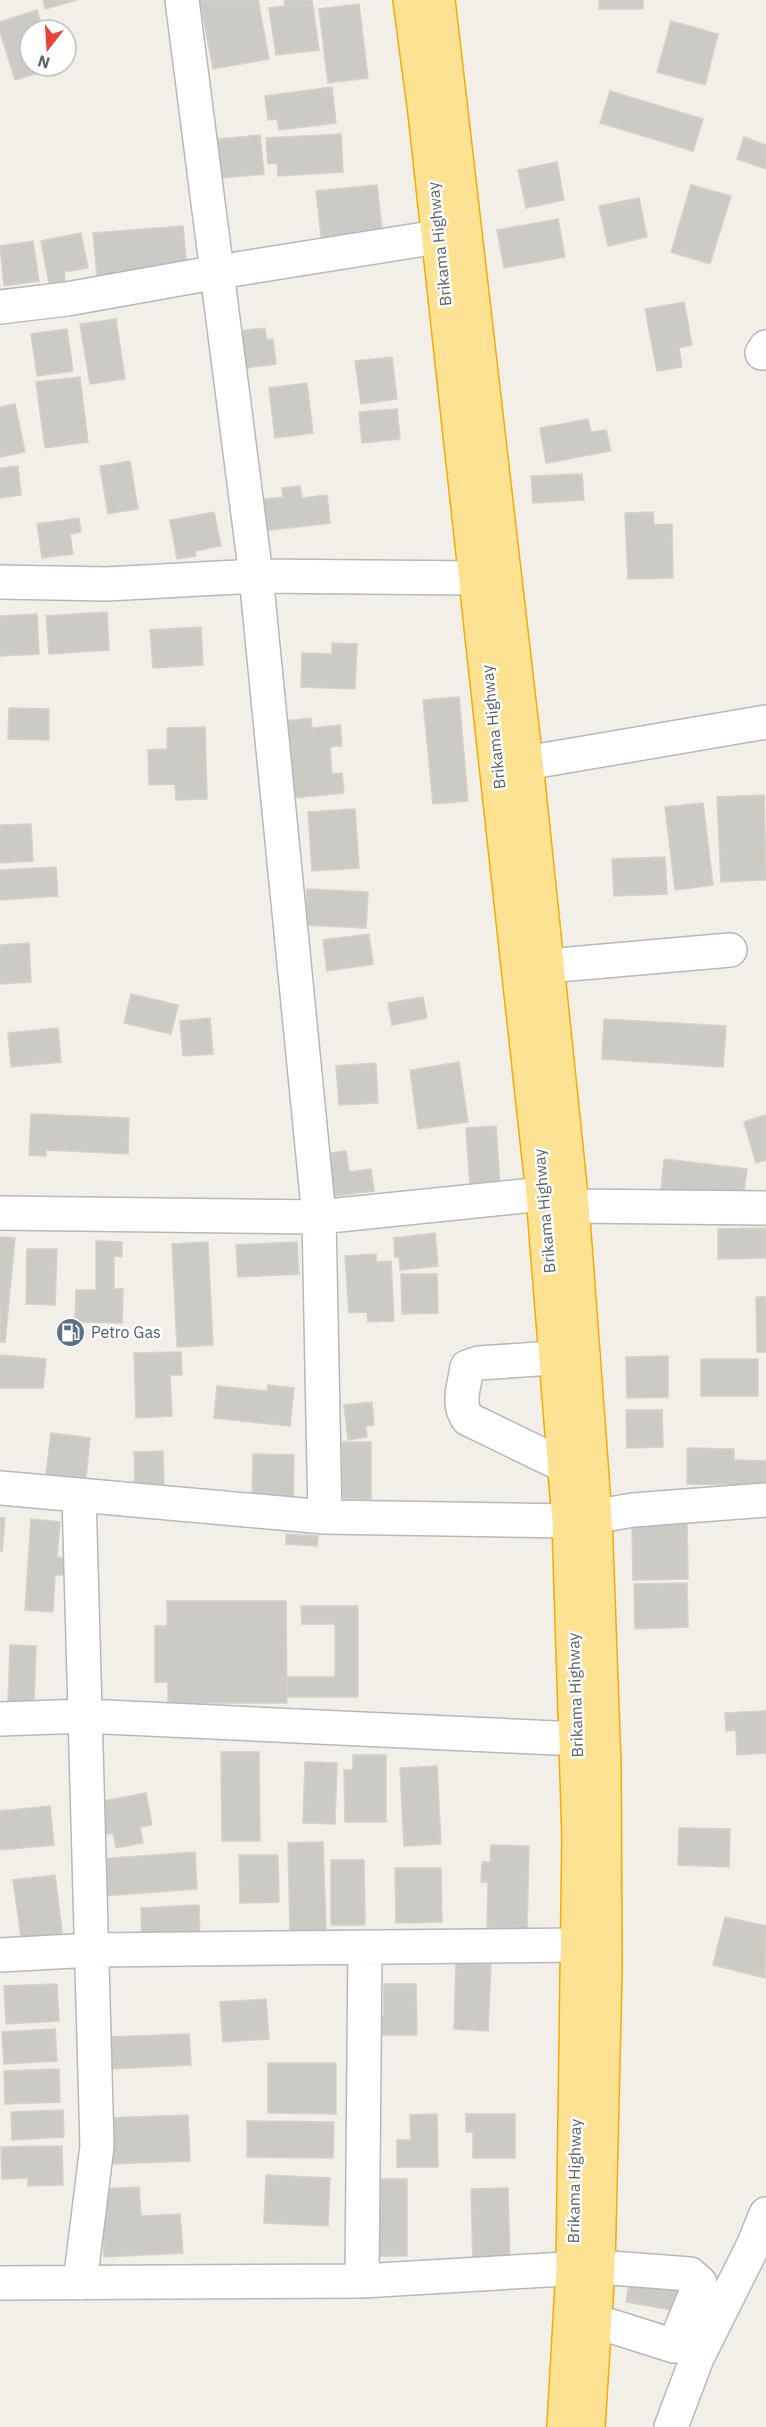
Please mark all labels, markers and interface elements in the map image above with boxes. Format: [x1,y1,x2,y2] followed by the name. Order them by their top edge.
[18,18,78,78] north arrow
[35,51,52,74] text: N
[423,181,455,307] street label: Brikama Highway
[477,664,509,790] street label: Brikama Highway
[529,1148,559,1274] street label: Brikama Highway
[54,1316,86,1348] fuel station icon: Petro Gas
[91,1322,161,1342] place label: Petro Gas
[563,1632,587,1758] street label: Brikama Highway
[563,2118,585,2244] street label: Brikama Highway

